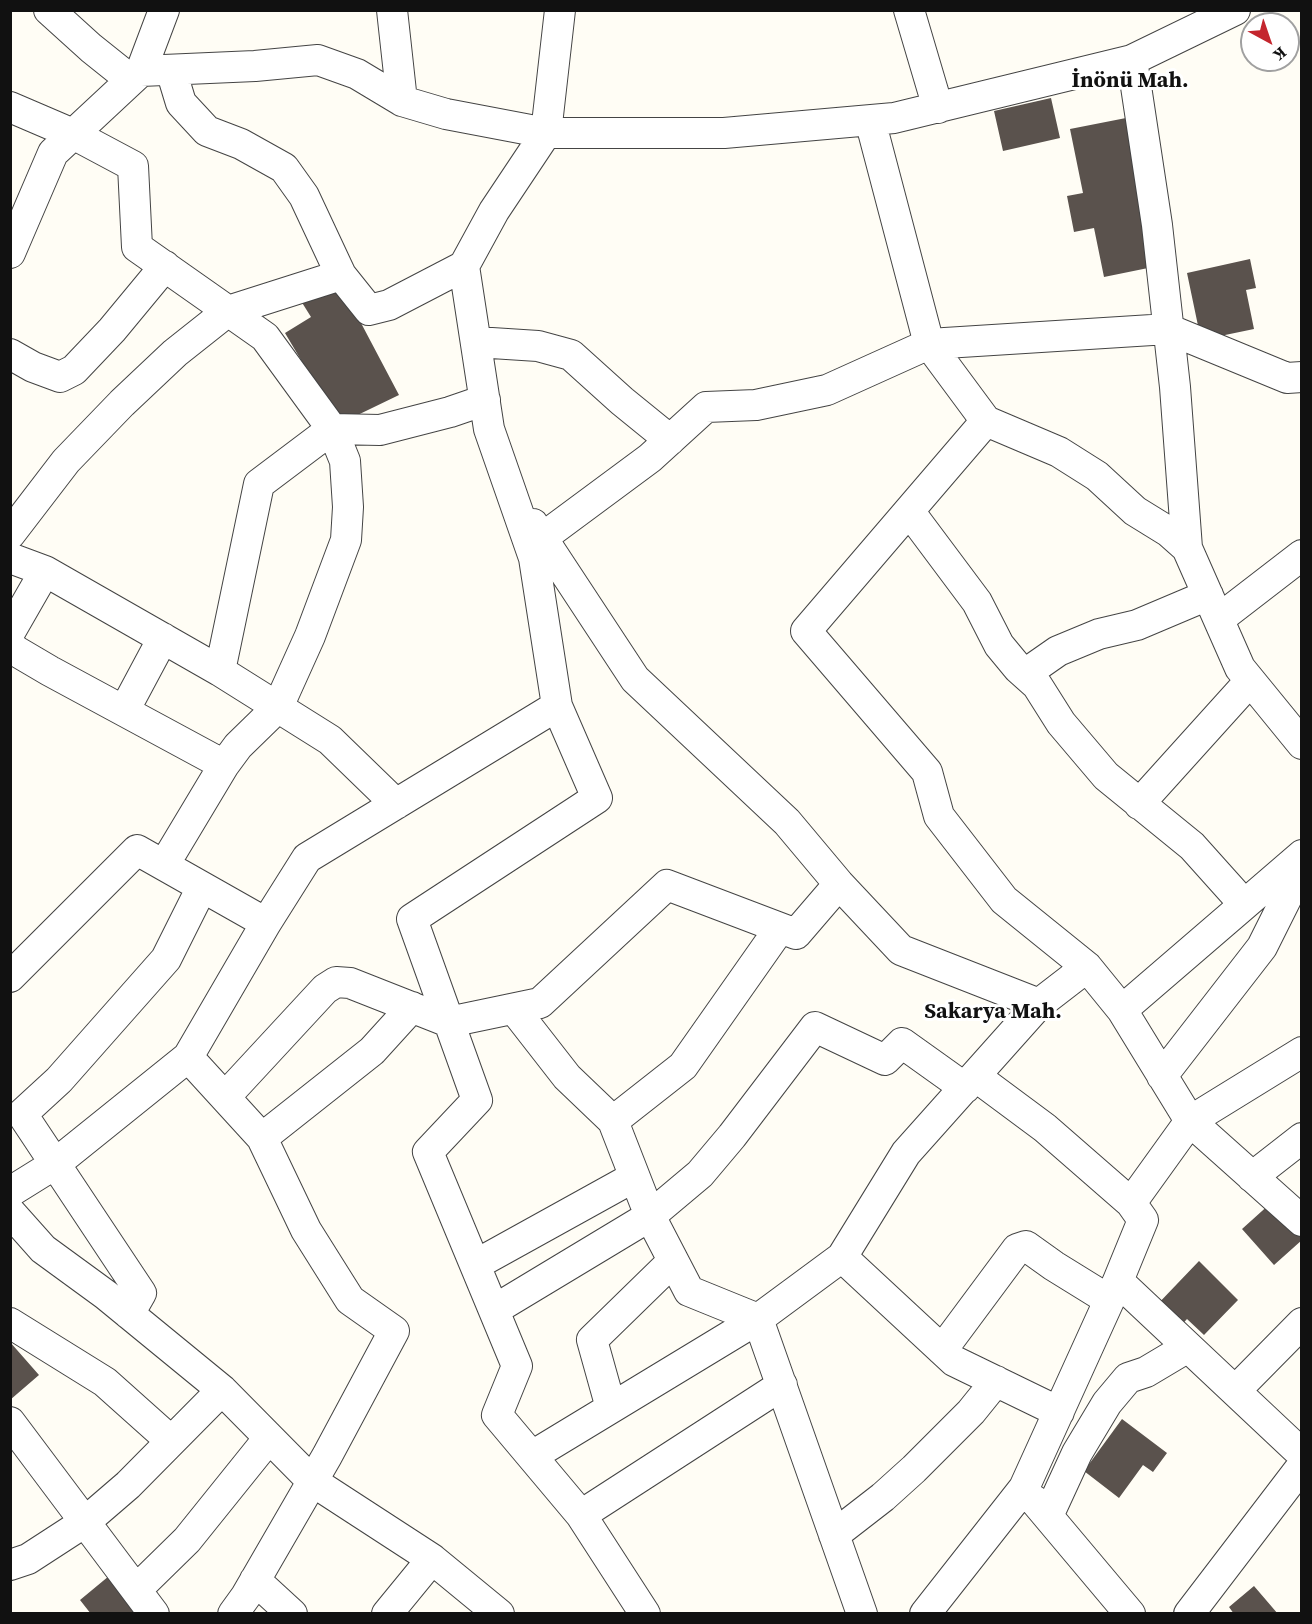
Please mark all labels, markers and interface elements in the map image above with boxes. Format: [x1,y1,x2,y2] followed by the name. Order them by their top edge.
[1240,12,1300,72] north arrow
[1269,42,1292,66] text: K
[1071,68,1189,94] district label: İnönü Mah.
[924,999,1062,1025] district label: Sakarya Mah.

